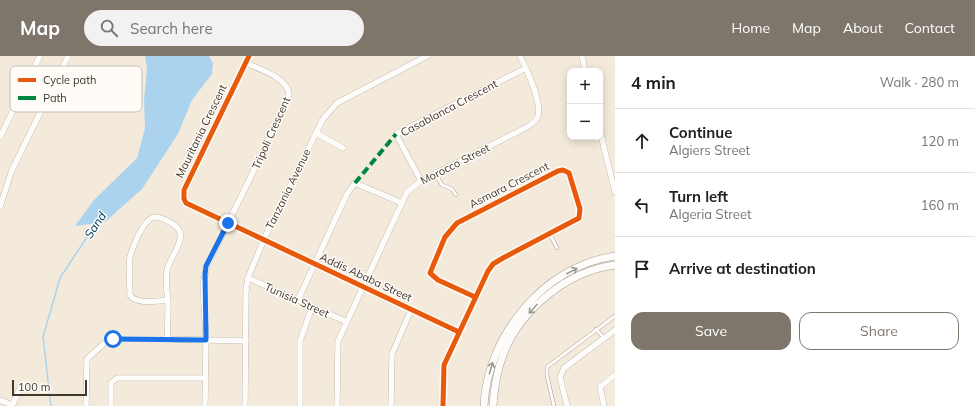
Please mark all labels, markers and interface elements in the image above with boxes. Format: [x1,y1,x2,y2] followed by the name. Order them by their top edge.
[84,10,364,46] search box
[20,16,60,40] text: Map
[98,17,120,39] icon: search
[130,19,213,38] text: Search here
[731,19,770,37] text: Home
[792,19,821,37] text: Map
[843,19,883,37] text: About
[905,19,955,37] text: Contact
[10,66,142,112] legend
[567,68,603,140] map controls
[567,68,603,104] button: +
[631,72,676,93] text: 4 min
[43,73,96,87] text: Cycle path
[880,74,959,90] text: Walk · 280 m
[398,76,500,139] street label: Casablanca Crescent
[172,82,230,180] street label: Mauritania Crescent
[43,91,67,105] text: Path
[249,94,293,171] street label: Tripoli Crescent
[567,104,603,140] button: −
[669,123,732,142] text: Continue
[631,130,653,152] icon: ahead
[921,133,959,149] text: 120 m
[418,140,492,188] street label: Morocco Street
[669,142,750,158] text: Algiers Street
[262,146,314,232] street label: Tanzania Avenue
[467,159,551,211] street label: Asmara Crescent
[669,187,728,206] text: Turn left
[631,194,653,216] icon: left
[921,197,959,213] text: 160 m
[669,206,752,222] text: Algeria Street
[81,208,110,241] water label: Sand
[219,214,237,232] route end
[318,250,414,305] street label: Addis Ababa Street
[631,258,653,280] icon: arrive
[669,259,816,278] text: Arrive at destination
[566,267,578,274] one-way arrow
[263,280,332,321] street label: Tunisia Street
[529,304,538,314] one-way arrow
[631,312,791,350] button: Save
[799,312,959,350] button: Share
[104,330,122,348] route start
[488,362,495,375] one-way arrow
[12,378,87,397] scale bar
[18,380,50,394] text: 100 m

